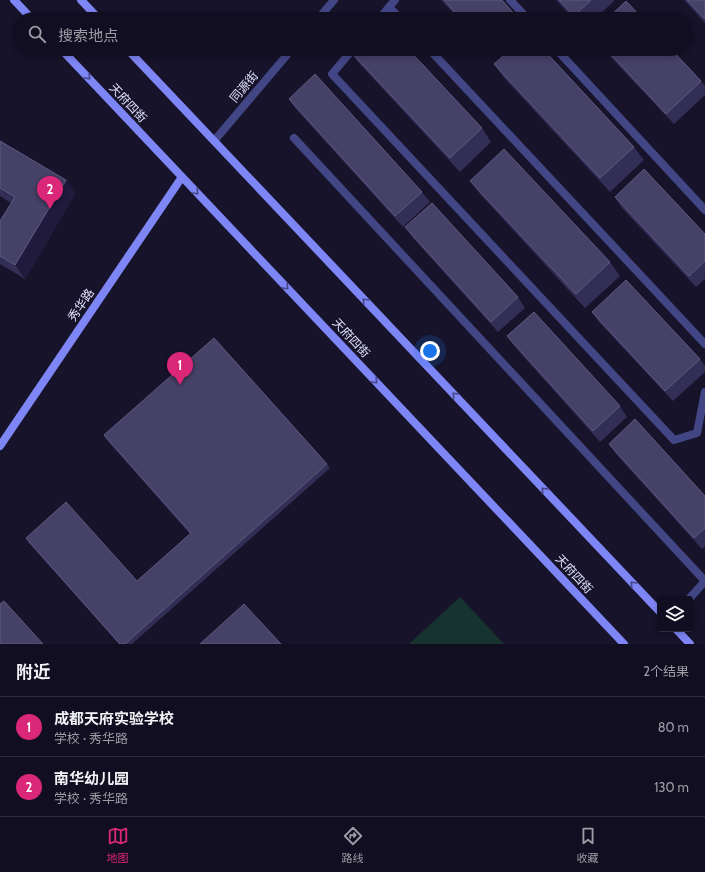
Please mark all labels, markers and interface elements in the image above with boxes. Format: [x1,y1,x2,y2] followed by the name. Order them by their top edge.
[12,12,693,56] search box
[26,23,48,45] icon: search
[58,27,118,45] text: 搜索地点
[226,68,261,105] street label: 同源街
[83,72,90,80] one-way arrow
[107,80,150,125] street label: 天府四街
[37,176,63,209] pin: 2
[191,187,199,195] one-way arrow
[281,282,288,289] one-way arrow
[64,286,97,324] street label: 秀华路
[362,298,370,306] one-way arrow
[330,315,373,360] street label: 天府四街
[420,341,440,361] your location
[167,352,193,385] pin: 1
[370,376,378,384] one-way arrow
[452,392,459,400] one-way arrow
[541,487,549,495] one-way arrow
[553,551,596,596] street label: 天府四街
[630,581,638,589] one-way arrow
[657,596,693,632] map controls
[657,596,693,632] button: layers
[16,662,50,682] text: 附近
[643,663,689,679] text: 2个结果
[54,710,174,728] text: 成都天府实验学校
[27,719,31,735] text: 1
[658,719,689,735] text: 80 m
[54,730,128,746] text: 学校 · 秀华路
[54,770,129,788] text: 南华幼儿园
[26,779,32,795] text: 2
[654,779,689,795] text: 130 m
[54,790,128,806] text: 学校 · 秀华路
[107,825,129,865] tab: 地图
[342,825,364,865] tab: 路线
[577,825,599,865] tab: 收藏

